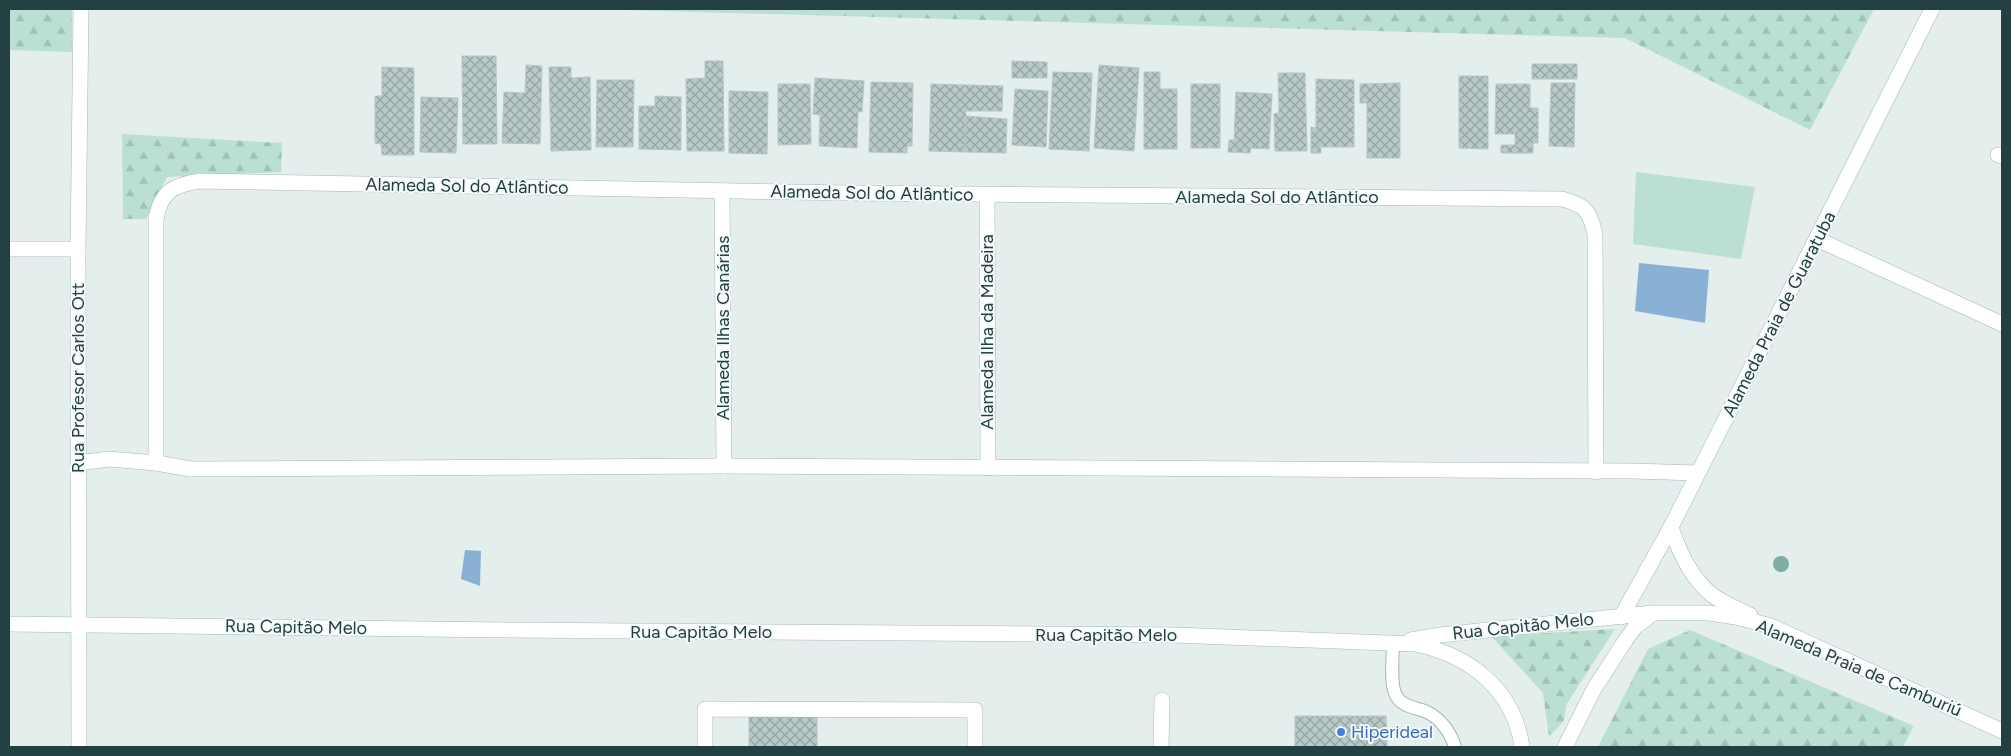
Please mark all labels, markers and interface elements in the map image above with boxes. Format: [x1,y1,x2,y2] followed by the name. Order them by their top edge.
[365,173,569,199] street label: Alameda Sol do Atlântico
[770,180,974,206] street label: Alameda Sol do Atlântico
[1175,186,1379,208] street label: Alameda Sol do Atlântico
[1718,208,1840,420] street label: Alameda Praia de Guaratuba
[976,234,998,430] street label: Alameda Ilha da Madeira
[712,236,734,420] street label: Alameda Ilhas Canárias
[67,282,89,473] street label: Rua Profesor Carlos Ott
[1451,608,1595,644] street label: Rua Capitão Melo
[225,615,367,639] street label: Rua Capitão Melo
[1753,615,1965,721] street label: Alameda Praia de Camburiú
[630,621,772,643] street label: Rua Capitão Melo
[1035,624,1177,646] street label: Rua Capitão Melo
[1351,721,1433,743] place label: Hiperideal
[1335,726,1347,738] marker: Hiperideal

